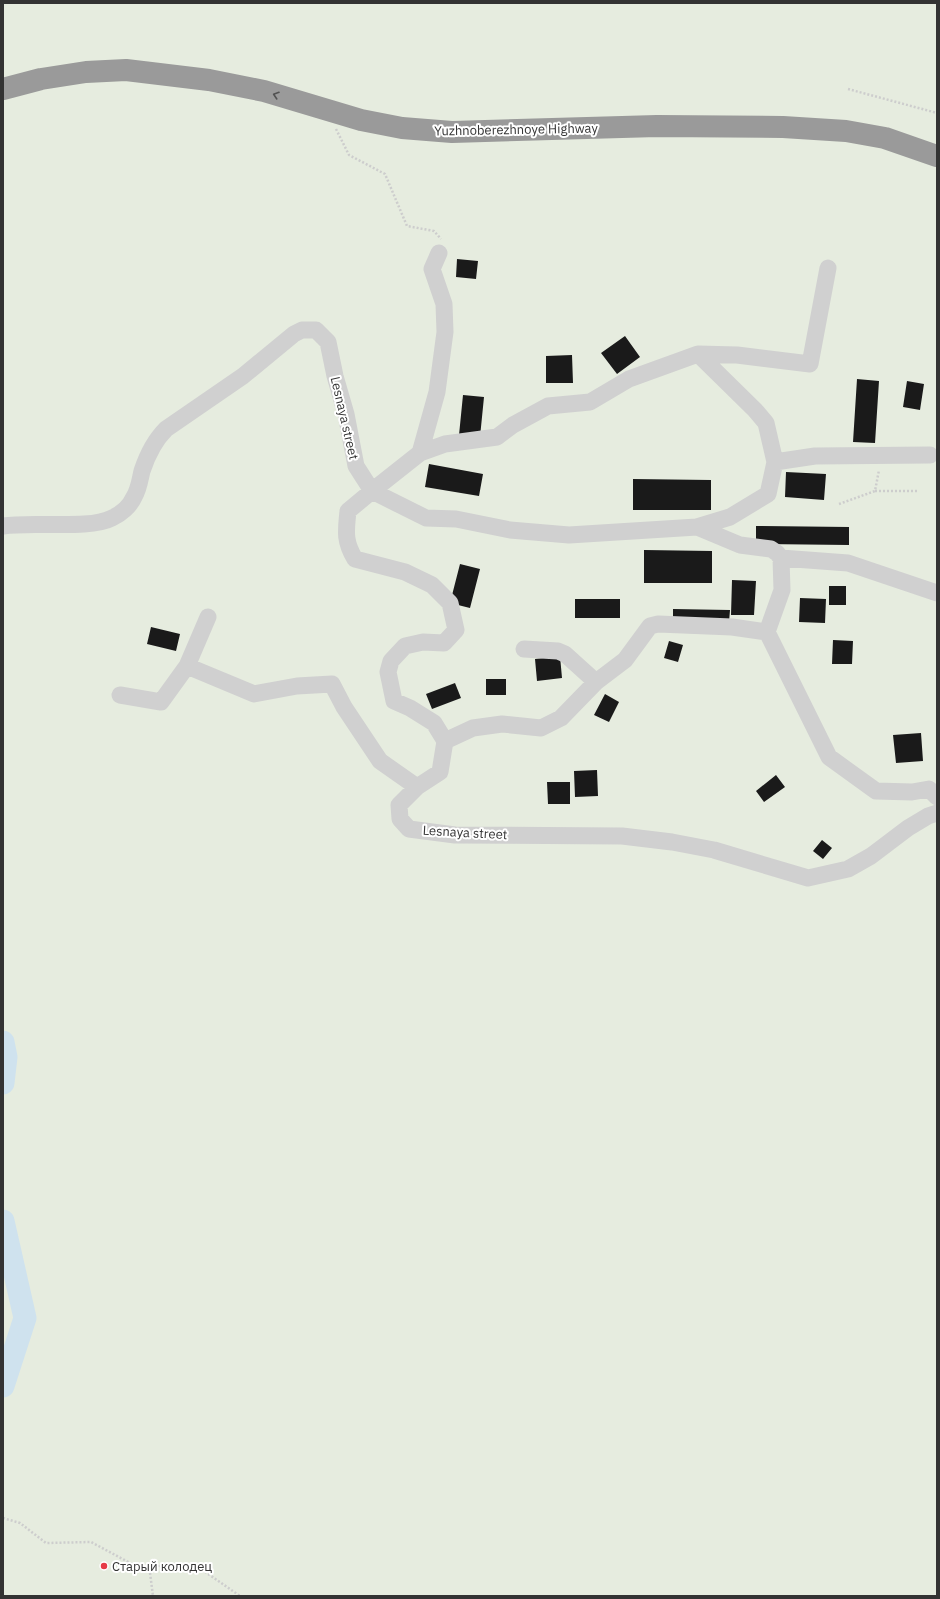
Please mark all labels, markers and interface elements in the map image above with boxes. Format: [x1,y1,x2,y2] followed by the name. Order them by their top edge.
[273,91,280,100] one-way arrow
[434,120,599,139] street label: Yuzhnoberezhnoye Highway
[327,375,362,461] street label: Lesnaya street
[422,822,508,843] street label: Lesnaya street
[112,1558,212,1575] place label: Старый колодец
[99,1561,109,1571] marker: Старый колодец

